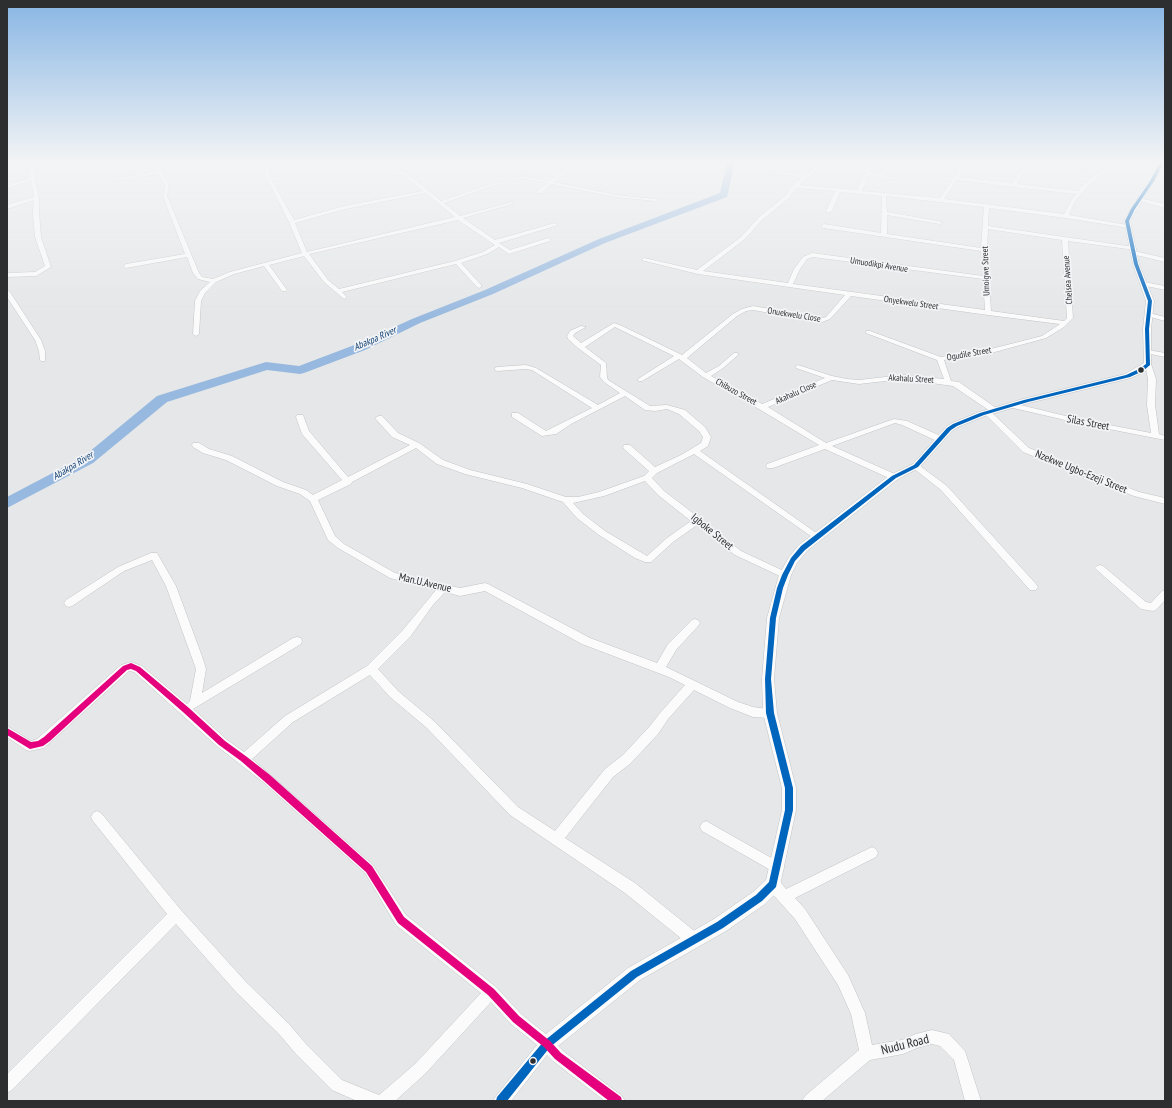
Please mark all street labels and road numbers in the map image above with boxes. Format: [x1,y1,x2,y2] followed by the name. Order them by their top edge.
[980,246,992,296] street label: Umoigwe Street
[849,255,909,275] street label: Umuodikpi Avenue
[1061,255,1075,305] street label: Chelsea Avenue
[883,294,939,312] street label: Onyekwelu Street
[767,305,821,325] street label: Onuekwelu Close
[946,345,992,363] street label: Ogudile Street
[888,372,934,386] street label: Akahalu Street
[714,376,758,408] street label: Chibuzo Street
[774,379,818,407] street label: Akahalu Close
[1066,412,1110,434] street label: Silas Street
[1033,448,1129,496] street label: Nzekwe Ugbo-Ezeji Street
[688,511,736,553] street label: Igboke Street
[397,571,453,595] street label: Man.U.Avenue
[879,1032,931,1058] street label: Nudu Road

